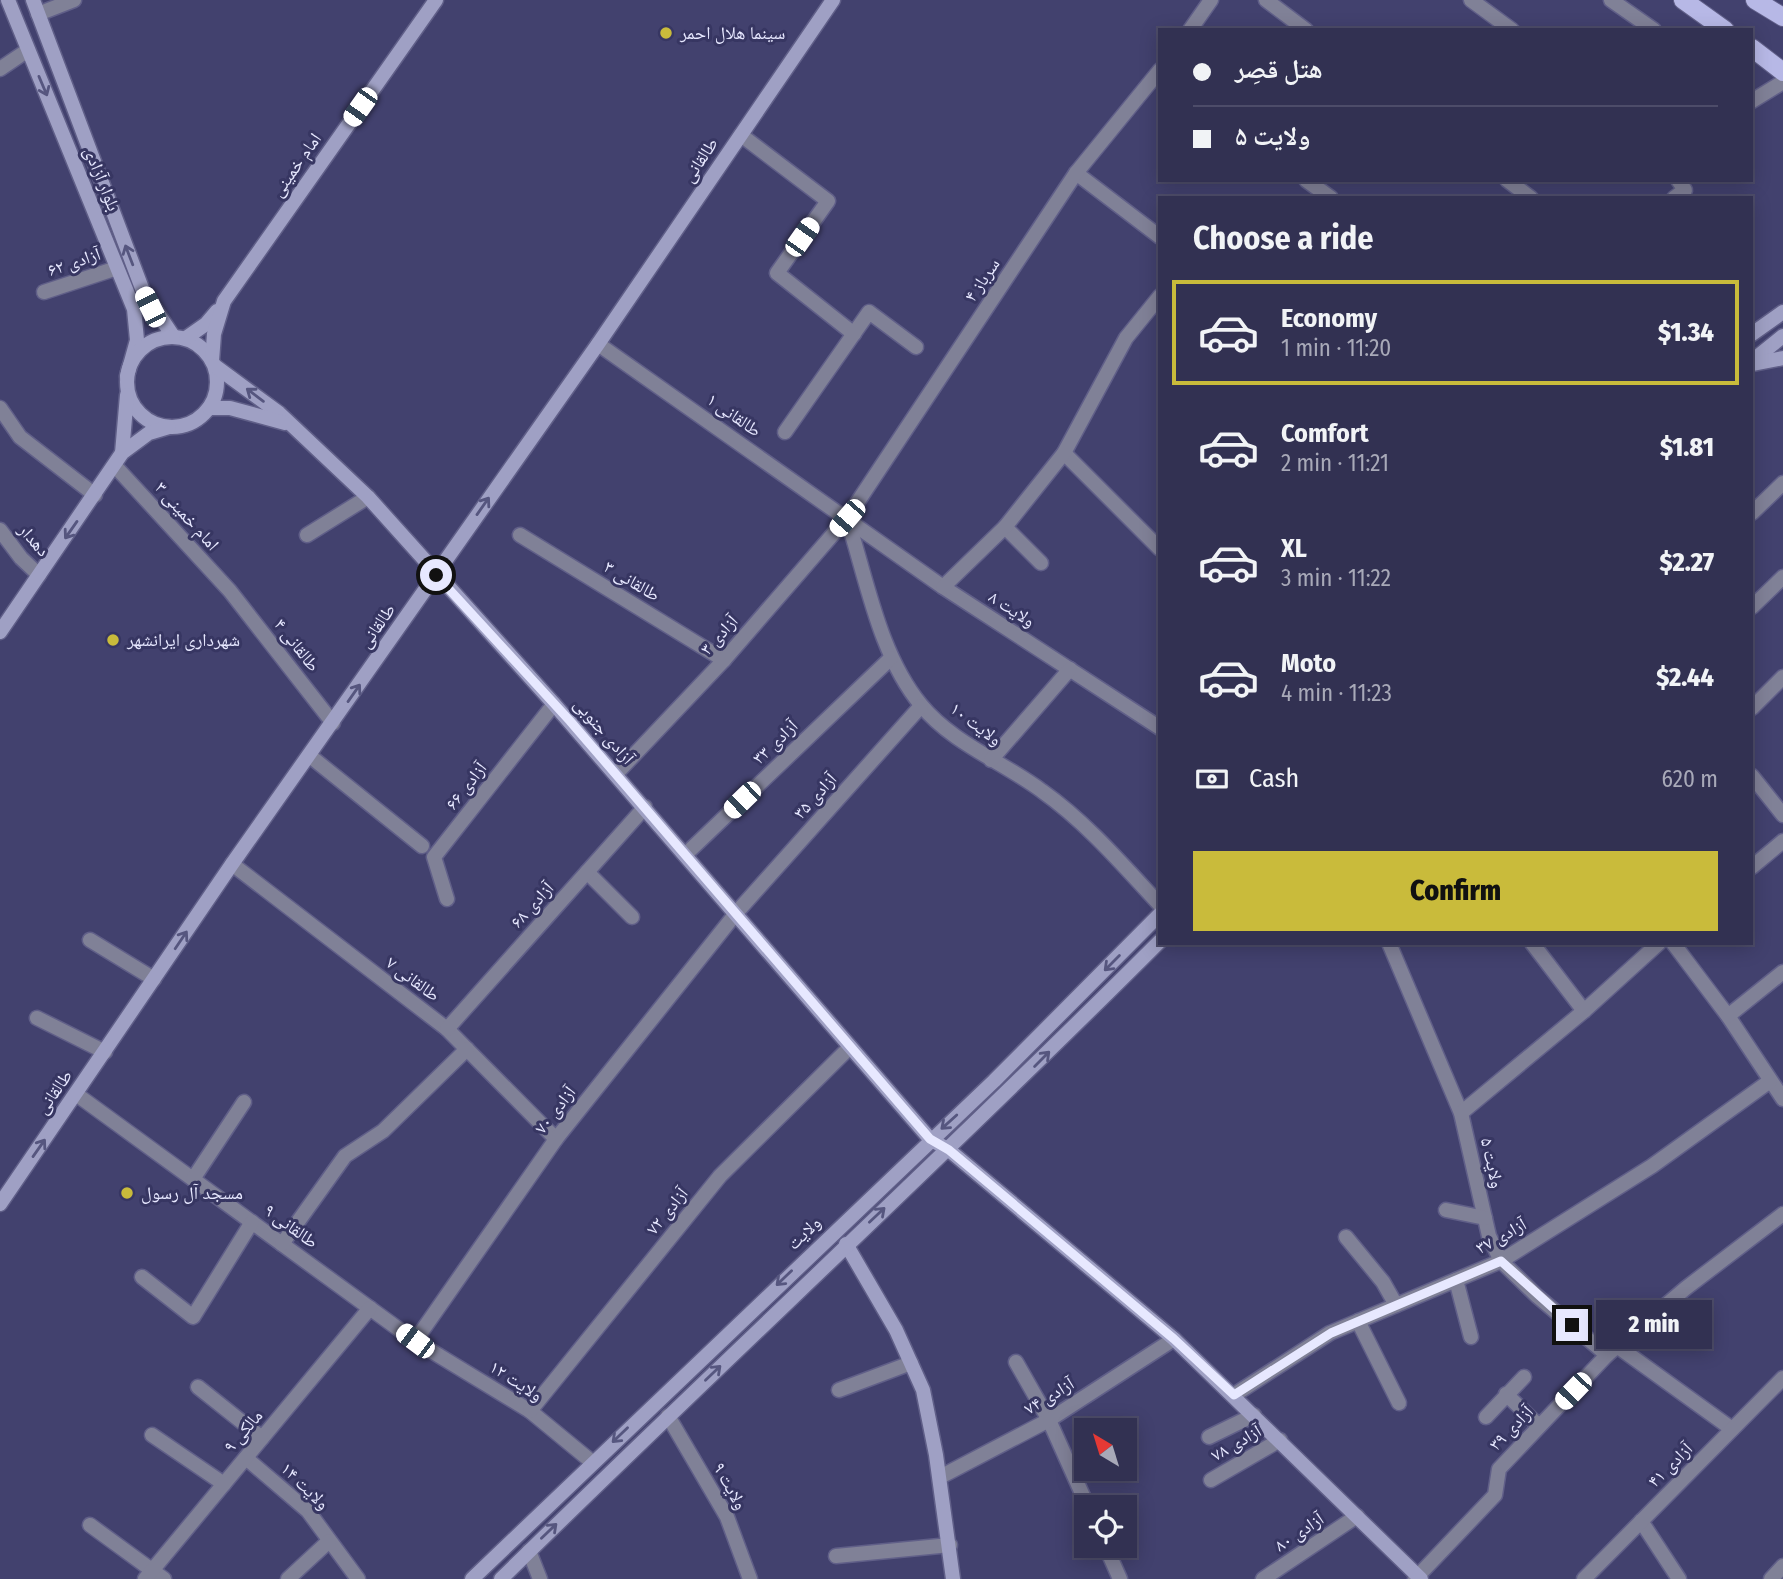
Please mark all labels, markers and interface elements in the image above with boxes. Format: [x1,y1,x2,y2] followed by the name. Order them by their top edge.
[679,22,785,44] place label: سینما هلال احمر
[658,25,674,41] marker: سینما هلال احمر
[1235,54,1323,85] text: هتل قصِر
[37,74,50,96] one-way arrow
[340,84,381,130] car
[1235,121,1310,152] text: ولایت ۵
[266,129,327,202] street label: امام خمینی
[677,133,723,187] street label: طالقانی
[79,144,125,214] street label: بلوار آزادی
[782,214,823,260] car
[1193,219,1374,257] text: Choose a ride
[45,243,104,281] street label: آزادی ۶۲
[122,245,134,267] one-way arrow
[959,254,1005,306] street label: سرباز ۴
[132,284,169,330] car
[1197,301,1260,364] icon: car
[1281,303,1377,334] text: Economy
[1658,317,1714,348] text: $1.34
[1281,334,1391,362] text: 1 min · 11:20
[246,387,265,402] one-way arrow
[703,388,765,442] street label: طالقانی ۱
[1197,416,1260,479] icon: car
[1281,418,1369,449] text: Comfort
[1660,432,1714,463] text: $1.81
[1281,449,1389,477] text: 2 min · 11:21
[150,477,224,556] street label: امام خمینی ۳
[826,495,869,541] car
[476,497,490,516] one-way arrow
[13,518,54,561] street label: دهدار
[64,520,78,539] one-way arrow
[1197,531,1260,594] icon: car
[1281,533,1307,564] text: XL
[1660,547,1714,578] text: $2.27
[600,556,664,606] street label: طالقانی ۳
[420,559,452,591] route start
[1281,564,1391,592] text: 3 min · 11:22
[985,586,1039,632] street label: ولایت ۸
[354,600,400,652] street label: طالقانی
[695,610,743,660] street label: آزادی ۳
[269,614,325,676] street label: طالقانی ۴
[126,629,240,651] place label: شهرداری ایرانشهر
[105,632,121,648] marker: شهرداری ایرانشهر
[1197,646,1260,709] icon: car
[1281,648,1336,679] text: Moto
[1656,662,1714,693] text: $2.44
[1281,679,1392,707] text: 4 min · 11:23
[347,684,361,703] one-way arrow
[569,693,639,769] street label: آزادی جنوبی
[946,697,1006,751] street label: ولایت ۱۰
[748,715,803,769] street label: آزادی ۳۳
[441,757,492,814] street label: آزادی ۶۶
[1193,760,1231,798] icon: cash
[1249,763,1299,794] text: Cash
[1662,765,1718,793] text: 620 m
[789,768,842,824] street label: آزادی ۳۵
[720,778,765,822] car
[1193,851,1718,931] button: Confirm
[506,877,559,933] street label: آزادی ۶۸
[174,931,188,950] one-way arrow
[382,952,444,1006] street label: طالقانی ۷
[1104,954,1121,971] one-way arrow
[1034,1051,1051,1068] one-way arrow
[31,1066,77,1118] street label: طالقانی
[530,1081,581,1138] street label: آزادی ۷۰
[941,1113,958,1130] one-way arrow
[1476,1136,1508,1190] street label: ولایت ۵
[32,1139,46,1158] one-way arrow
[141,1182,243,1204] place label: مسجد آل رسول
[641,1183,693,1239] street label: آزادی ۷۲
[119,1185,135,1201] marker: مسجد آل رسول
[260,1199,322,1253] street label: طالقانی ۹
[868,1207,885,1224] one-way arrow
[782,1212,826,1254] street label: ولایت
[1472,1213,1531,1259] street label: آزادی ۳۷
[776,1270,793,1287] one-way arrow
[1596,1300,1712,1350] callout: 2 min
[1556,1309,1588,1341] route end
[1629,1310,1679,1338] text: 2 min
[392,1320,439,1362] car
[485,1356,547,1406] street label: ولایت ۱۲
[704,1364,721,1381] one-way arrow
[1551,1369,1596,1413] car
[1020,1372,1078,1419] street label: آزادی ۷۴
[1484,1400,1538,1455] street label: آزادی ۳۹
[219,1405,267,1457] street label: مالکی ۹
[1074,1418,1138,1480] north arrow
[1074,1418,1137,1558] map controls
[1207,1420,1265,1466] street label: آزادی ۷۸
[611,1427,628,1444] one-way arrow
[1643,1438,1697,1492] street label: آزادی ۴۱
[276,1458,334,1514] street label: ولایت ۱۴
[708,1458,752,1514] street label: ولایت ۹
[1074,1495,1137,1558] button: locate
[1270,1507,1328,1556] street label: آزادی ۸۰
[541,1523,558,1540] one-way arrow

